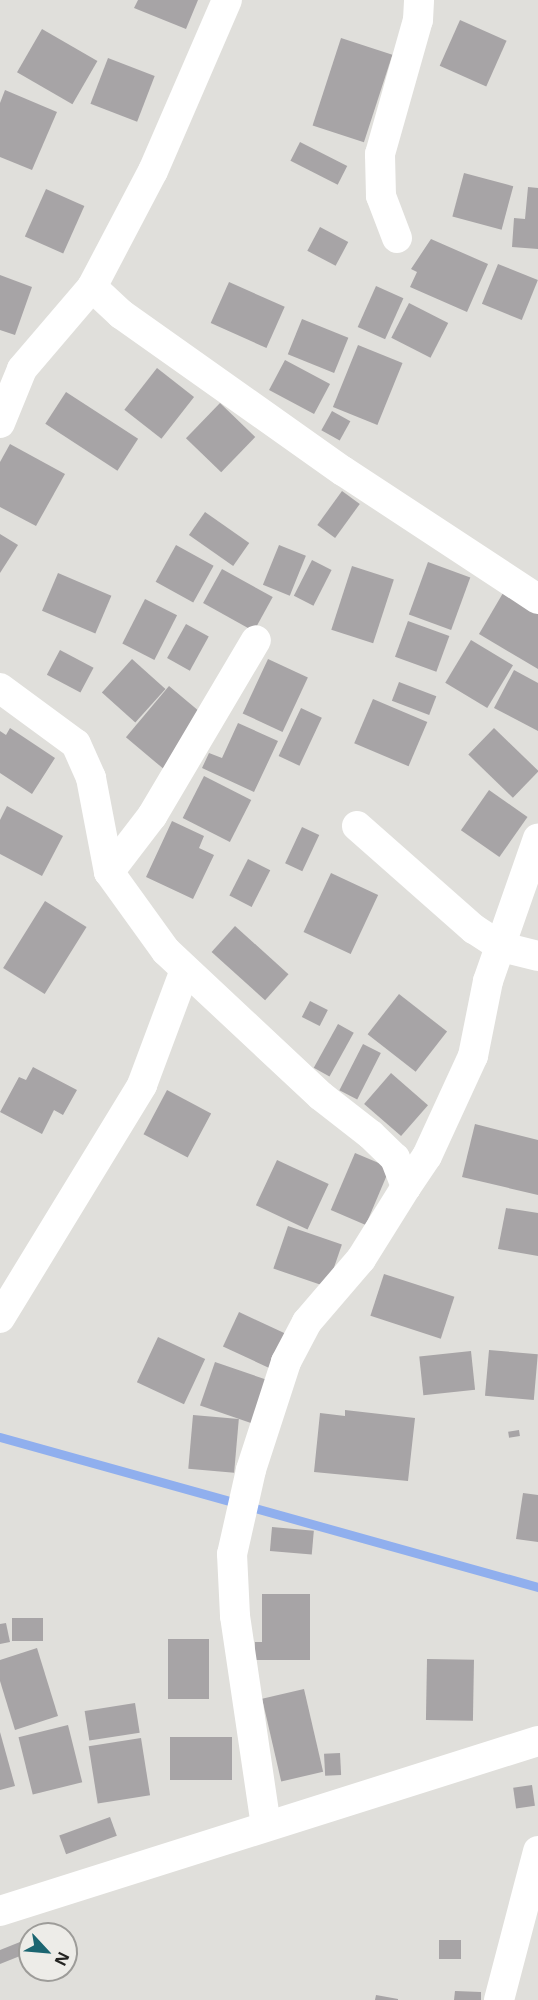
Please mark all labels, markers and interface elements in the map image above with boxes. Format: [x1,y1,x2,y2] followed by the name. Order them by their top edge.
[18,1922,78,1982] north arrow
[50,1948,75,1970] text: N

